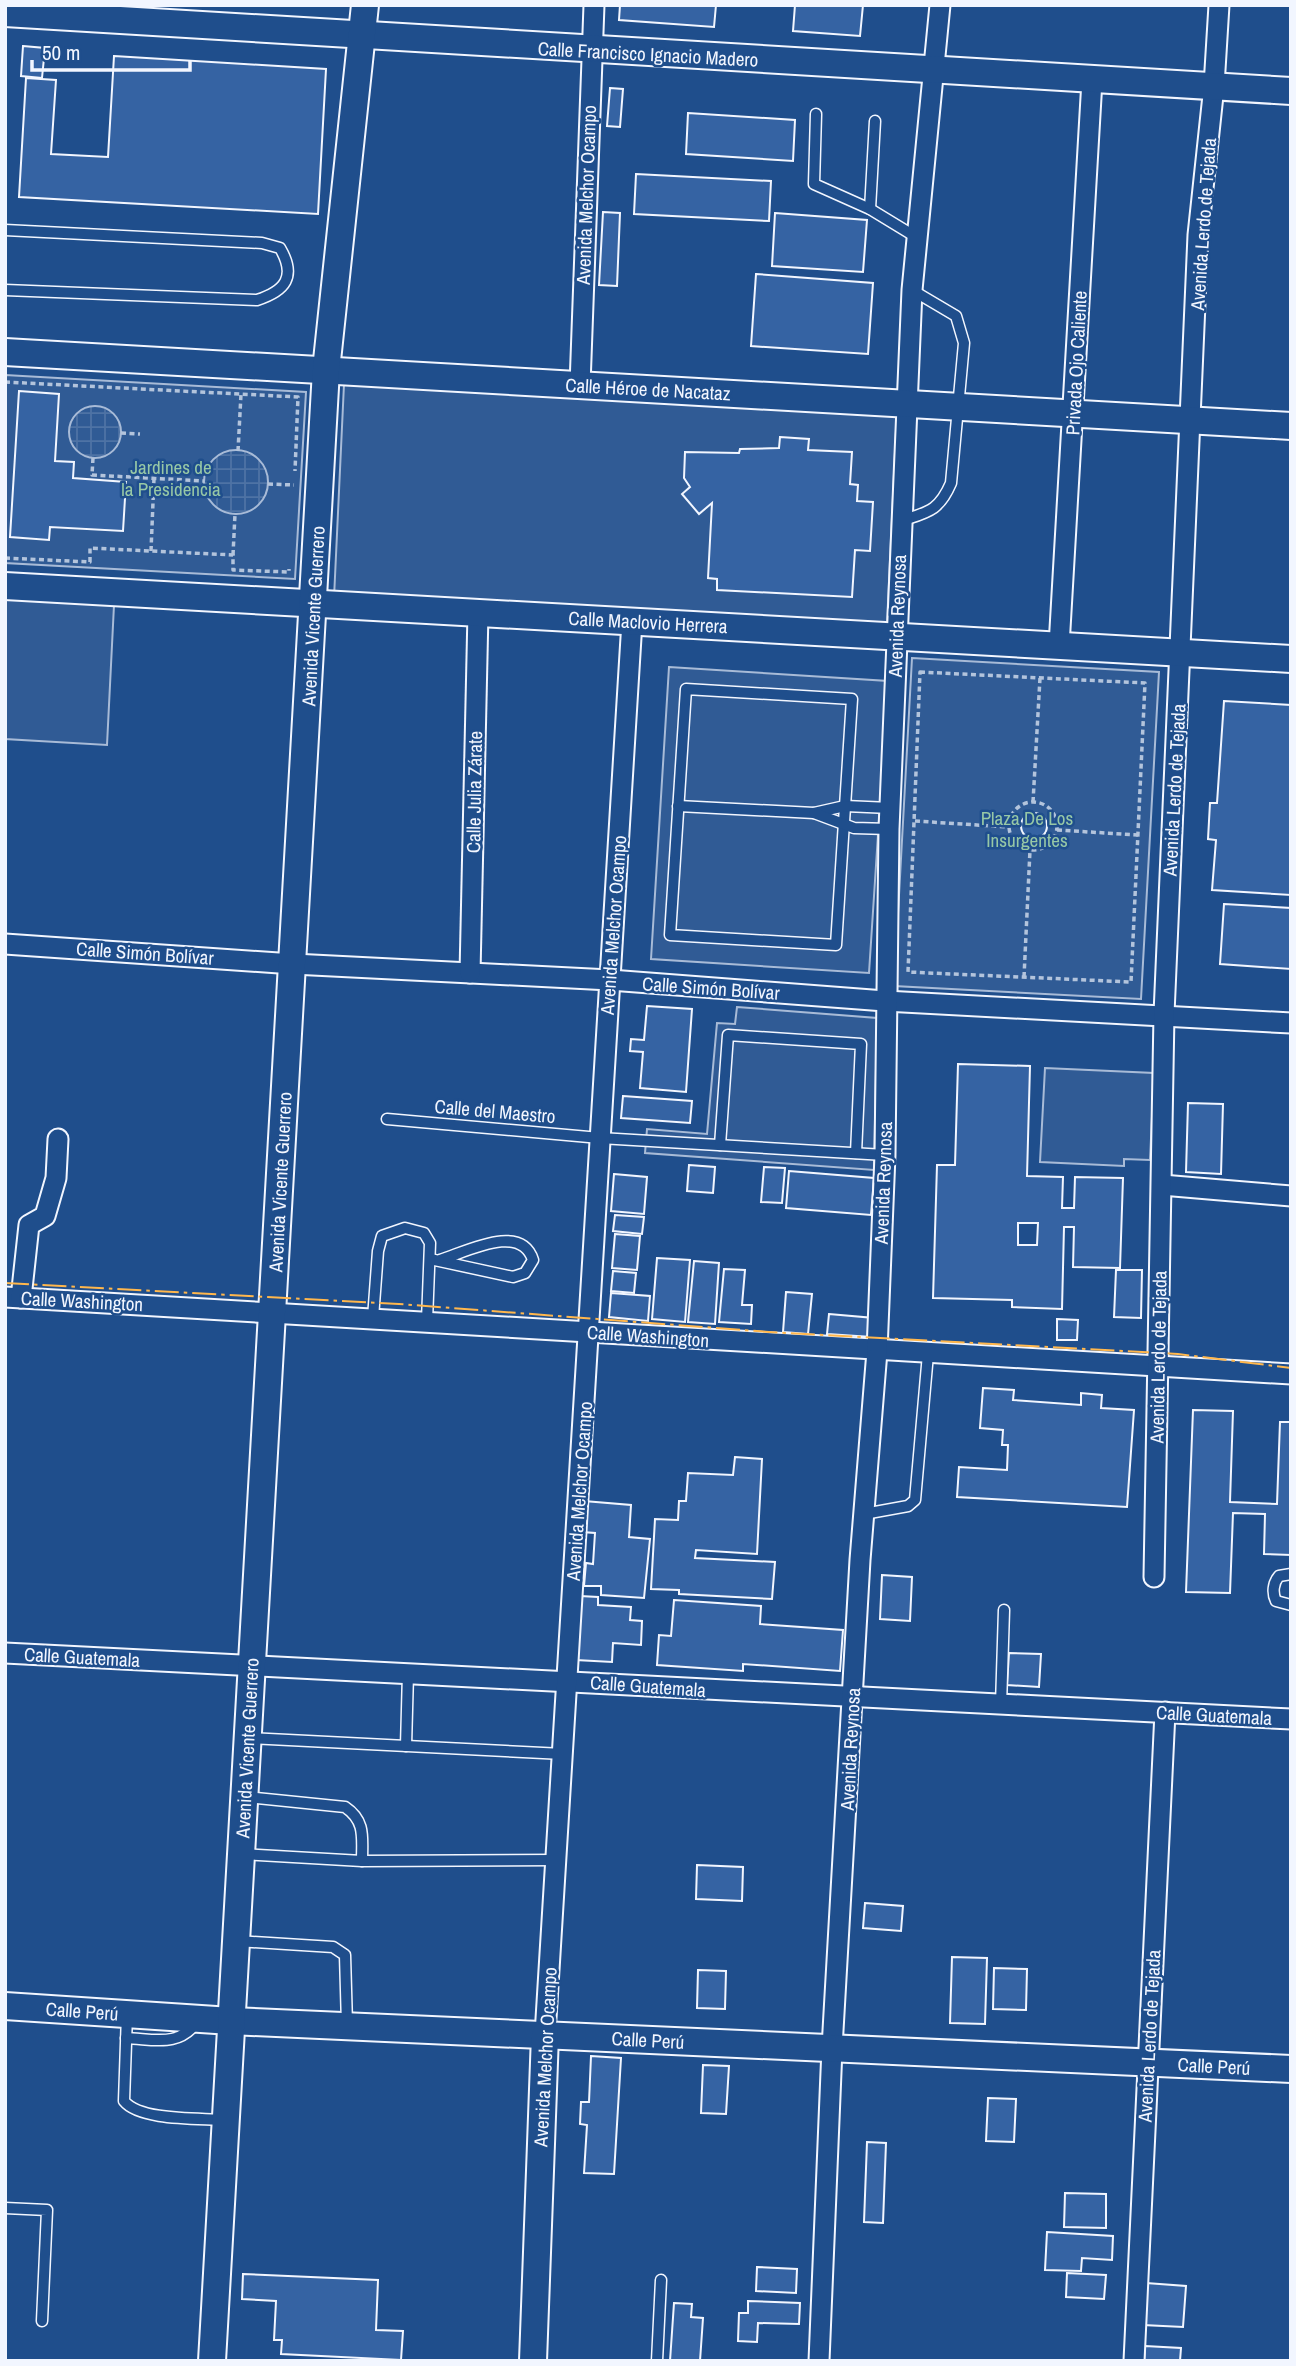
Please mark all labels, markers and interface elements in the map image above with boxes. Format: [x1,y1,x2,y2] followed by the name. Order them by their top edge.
[32,28,189,72] scale bar
[537,35,759,73] street label: Calle Francisco Ignacio Madero
[42,38,80,67] text: 50 m
[570,105,602,286] street label: Avenida Melchor Ocampo
[1184,137,1222,312] street label: Avenida Lerdo de Tejada
[1059,290,1093,436] street label: Privada Ojo Caliente
[565,372,731,406] street label: Calle Héroe de Nacataz
[121,454,221,502] park label: Jardines de la Presidencia
[295,525,331,708] street label: Avenida Vicente Guerrero
[882,554,912,679] street label: Avenida Reynosa
[568,605,729,639] street label: Calle Maclovio Herrera
[1156,703,1192,878] street label: Avenida Lerdo de Tejada
[460,731,488,853] street label: Calle Julia Zárate
[981,805,1074,853] park label: Plaza De Los Insurgentes
[594,834,632,1017] street label: Avenida Melchor Ocampo
[75,935,215,971] street label: Calle Simón Bolívar
[641,970,781,1006] street label: Calle Simón Bolívar
[262,1091,298,1274] street label: Avenida Vicente Guerrero
[433,1093,557,1129] street label: Calle del Maestro
[868,1121,898,1246] street label: Avenida Reynosa
[1143,1270,1173,1445] street label: Avenida Lerdo de Tejada
[20,1285,144,1317] street label: Calle Washington
[586,1319,710,1353] street label: Calle Washington
[560,1400,598,1583] street label: Avenida Melchor Ocampo
[23,1641,141,1673] street label: Calle Guatemala
[229,1657,265,1840] street label: Avenida Vicente Guerrero
[589,1669,707,1703] street label: Calle Guatemala
[834,1687,866,1812] street label: Avenida Reynosa
[1155,1699,1273,1731] street label: Calle Guatemala
[1131,1949,1167,2124] street label: Avenida Lerdo de Tejada
[527,1967,563,2148] street label: Avenida Melchor Ocampo
[45,1995,119,2027] street label: Calle Perú
[611,2025,685,2055] street label: Calle Perú
[1177,2051,1251,2081] street label: Calle Perú

